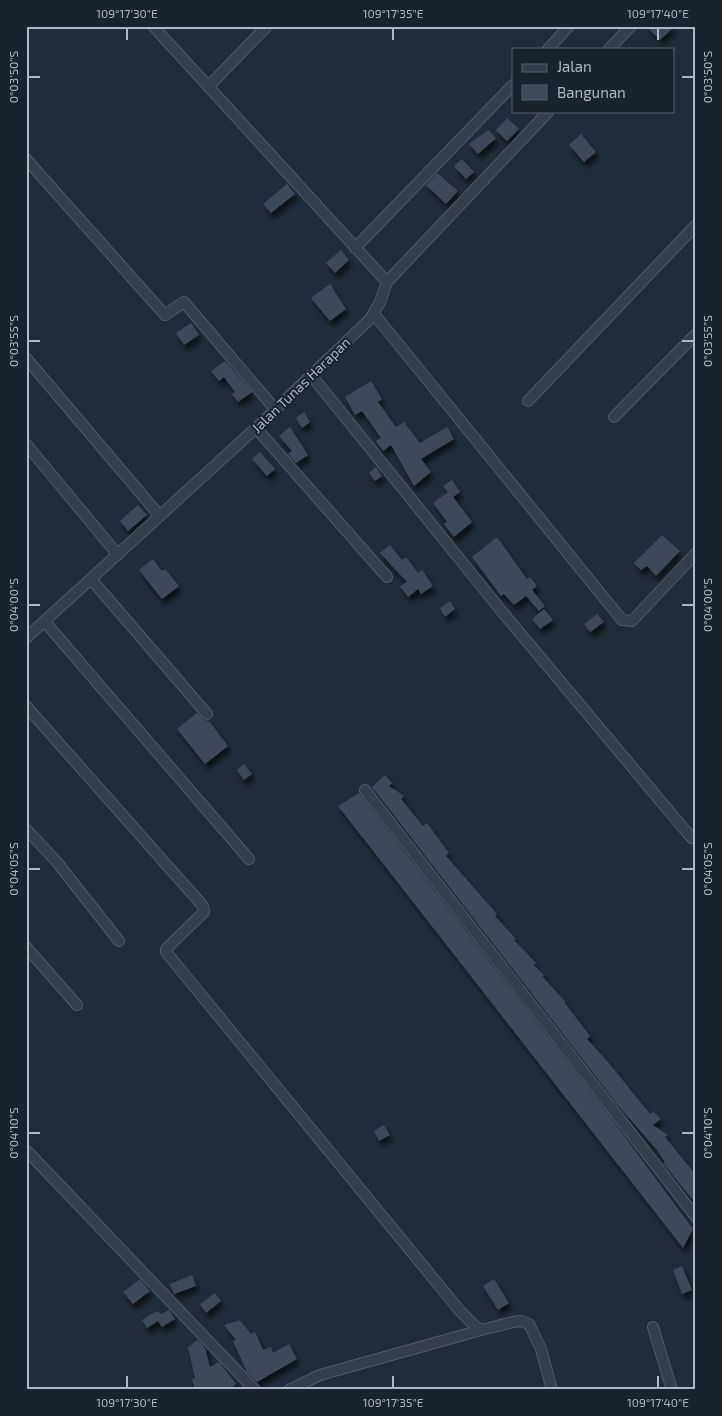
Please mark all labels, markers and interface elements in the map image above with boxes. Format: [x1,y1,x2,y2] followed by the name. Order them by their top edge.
[96,6,158,20] text: 109°17'30"E
[363,6,424,20] text: 109°17'35"E
[627,6,689,20] text: 109°17'40"E
[512,48,674,112] legend
[6,50,20,103] text: 0°03'50"S
[700,50,714,103] text: 0°03'50"S
[557,57,592,75] text: Jalan
[557,83,626,101] text: Bangunan
[6,315,20,367] text: 0°03'55"S
[700,315,714,367] text: 0°03'55"S
[248,333,353,436] street label: Jalan Tunas Harapan
[6,578,20,632] text: 0°04'00"S
[700,578,714,632] text: 0°04'00"S
[6,842,20,896] text: 0°04'05"S
[700,842,714,896] text: 0°04'05"S
[6,1107,20,1159] text: 0°04'10"S
[700,1107,714,1159] text: 0°04'10"S
[96,1395,158,1409] text: 109°17'30"E
[363,1395,424,1409] text: 109°17'35"E
[627,1395,689,1409] text: 109°17'40"E

